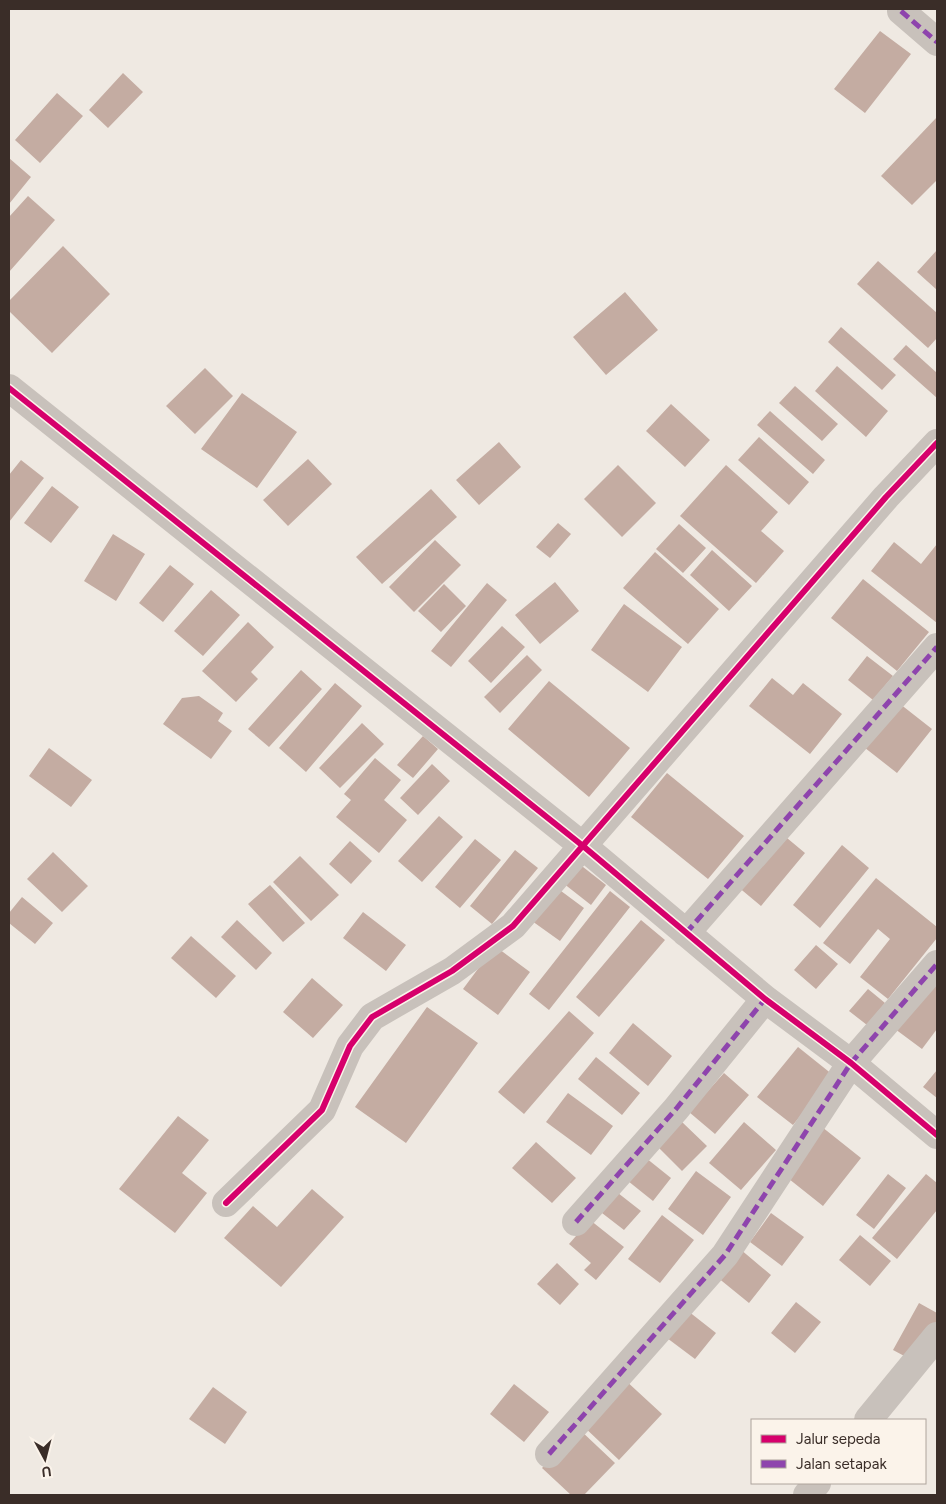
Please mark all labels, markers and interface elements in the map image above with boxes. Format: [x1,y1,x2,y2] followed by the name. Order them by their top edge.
[751,1419,926,1484] legend
[796,1430,881,1448] text: Jalur sepeda
[20,1434,70,1484] north arrow
[796,1455,887,1473] text: Jalan setapak
[41,1462,52,1480] text: U

